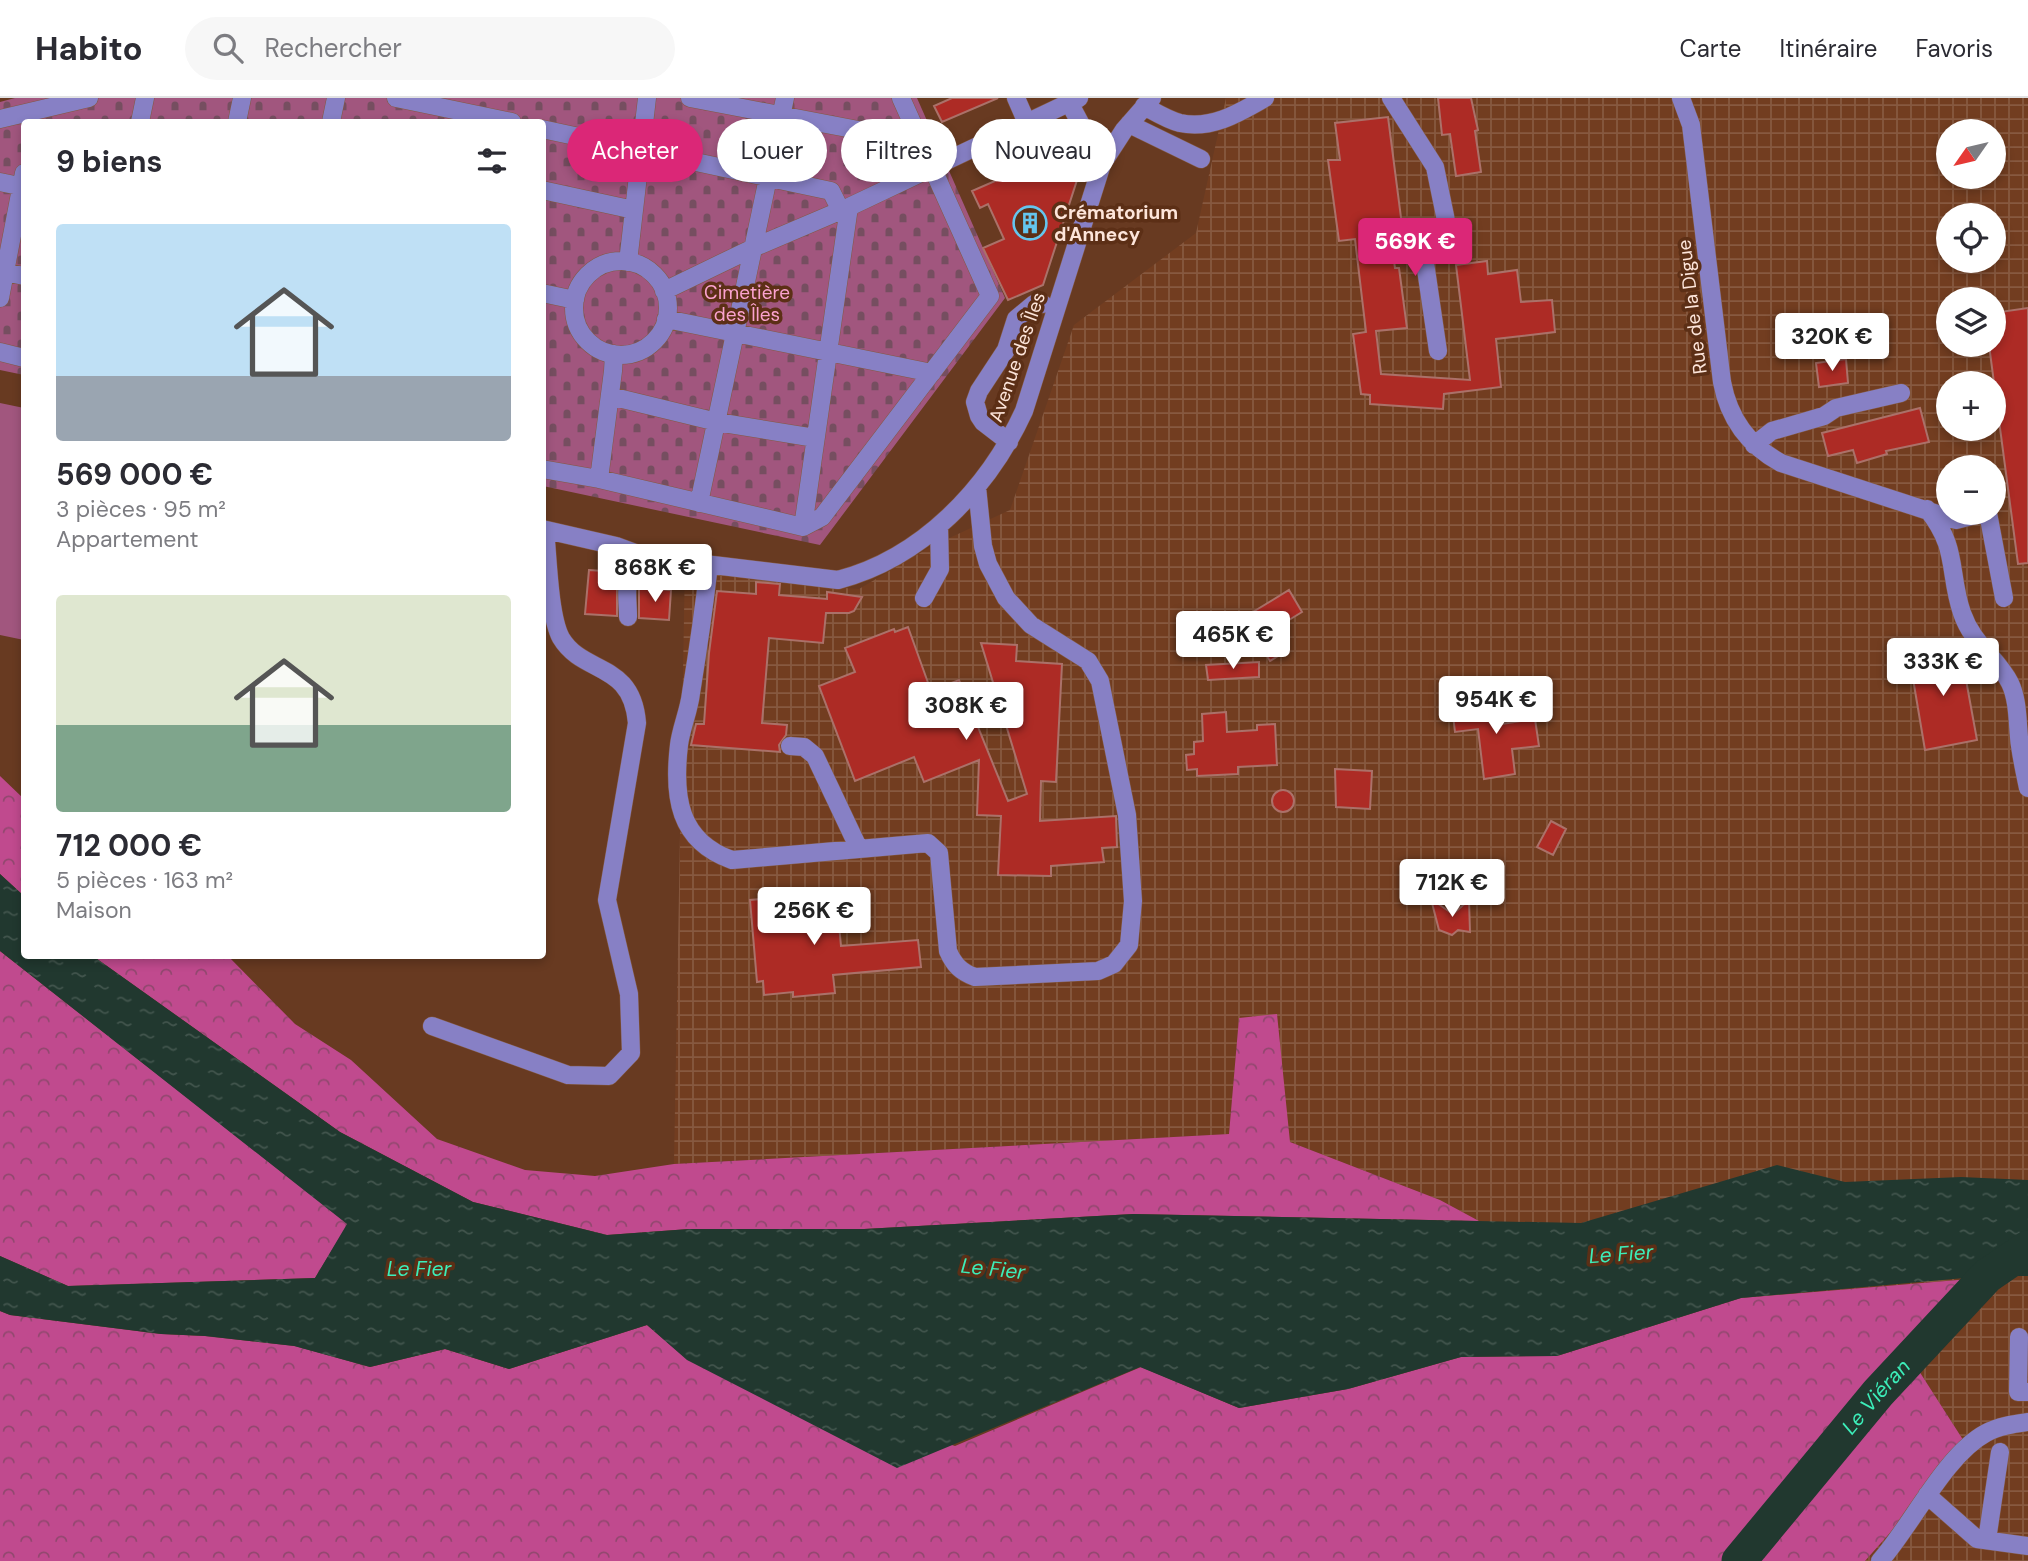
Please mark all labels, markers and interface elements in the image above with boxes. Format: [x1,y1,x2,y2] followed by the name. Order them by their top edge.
[185,17,675,80] search box
[35,27,143,70] text: Habito
[209,29,247,67] icon: search
[265,31,402,65] text: Rechercher
[1680,33,1741,64] text: Carte
[1779,33,1877,64] text: Itinéraire
[1915,33,1993,64] text: Favoris
[567,119,703,182] chip: Acheter
[717,119,827,182] chip: Louer
[841,119,957,182] chip: Filtres
[971,119,1116,182] chip: Nouveau
[1936,119,2006,189] north arrow
[1936,119,2006,525] map controls
[56,142,163,181] text: 9 biens
[473,142,511,180] icon: filters
[1054,200,1178,247] place label: Crématorium d'Annecy
[1936,203,2006,273] button: locate
[1011,204,1049,242] building icon: Crématorium d'Annecy
[1358,218,1472,278] pin: 569K €
[1374,226,1456,256] text: 569K €
[1671,238,1713,376] street label: Rue de la Digue
[221,269,347,395] icon: home
[704,280,790,327] park label: Cimetière des Îles
[1936,287,2006,357] button: layers
[983,289,1051,425] street label: Avenue des Îles
[1775,314,1889,373] pin: 320K €
[1791,321,1873,351] text: 320K €
[1936,371,2006,441] button: +
[56,455,213,494] text: 569 000 €
[1936,455,2006,525] button: −
[56,494,226,524] text: 3 pièces · 95 m²
[56,524,199,554] text: Appartement
[598,545,712,604] pin: 868K €
[614,552,696,582] text: 868K €
[1176,612,1290,671] pin: 465K €
[1192,619,1274,649] text: 465K €
[1886,638,2000,698] pin: 333K €
[221,640,347,766] icon: home
[1903,646,1983,676] text: 333K €
[1439,676,1553,736] pin: 954K €
[909,682,1023,742] pin: 308K €
[1455,684,1537,714] text: 954K €
[924,690,1008,720] text: 308K €
[56,826,202,865] text: 712 000 €
[1395,860,1509,919] pin: 712K €
[56,865,233,895] text: 5 pièces · 163 m²
[1415,867,1489,897] text: 712K €
[757,888,871,947] pin: 256K €
[56,895,132,925] text: Maison
[774,895,854,925] text: 256K €
[1588,1238,1655,1270] water label: Le Fier
[959,1252,1028,1286] water label: Le Fier
[387,1255,452,1283] water label: Le Fier
[1836,1353,1917,1440] water label: Le Viéran

